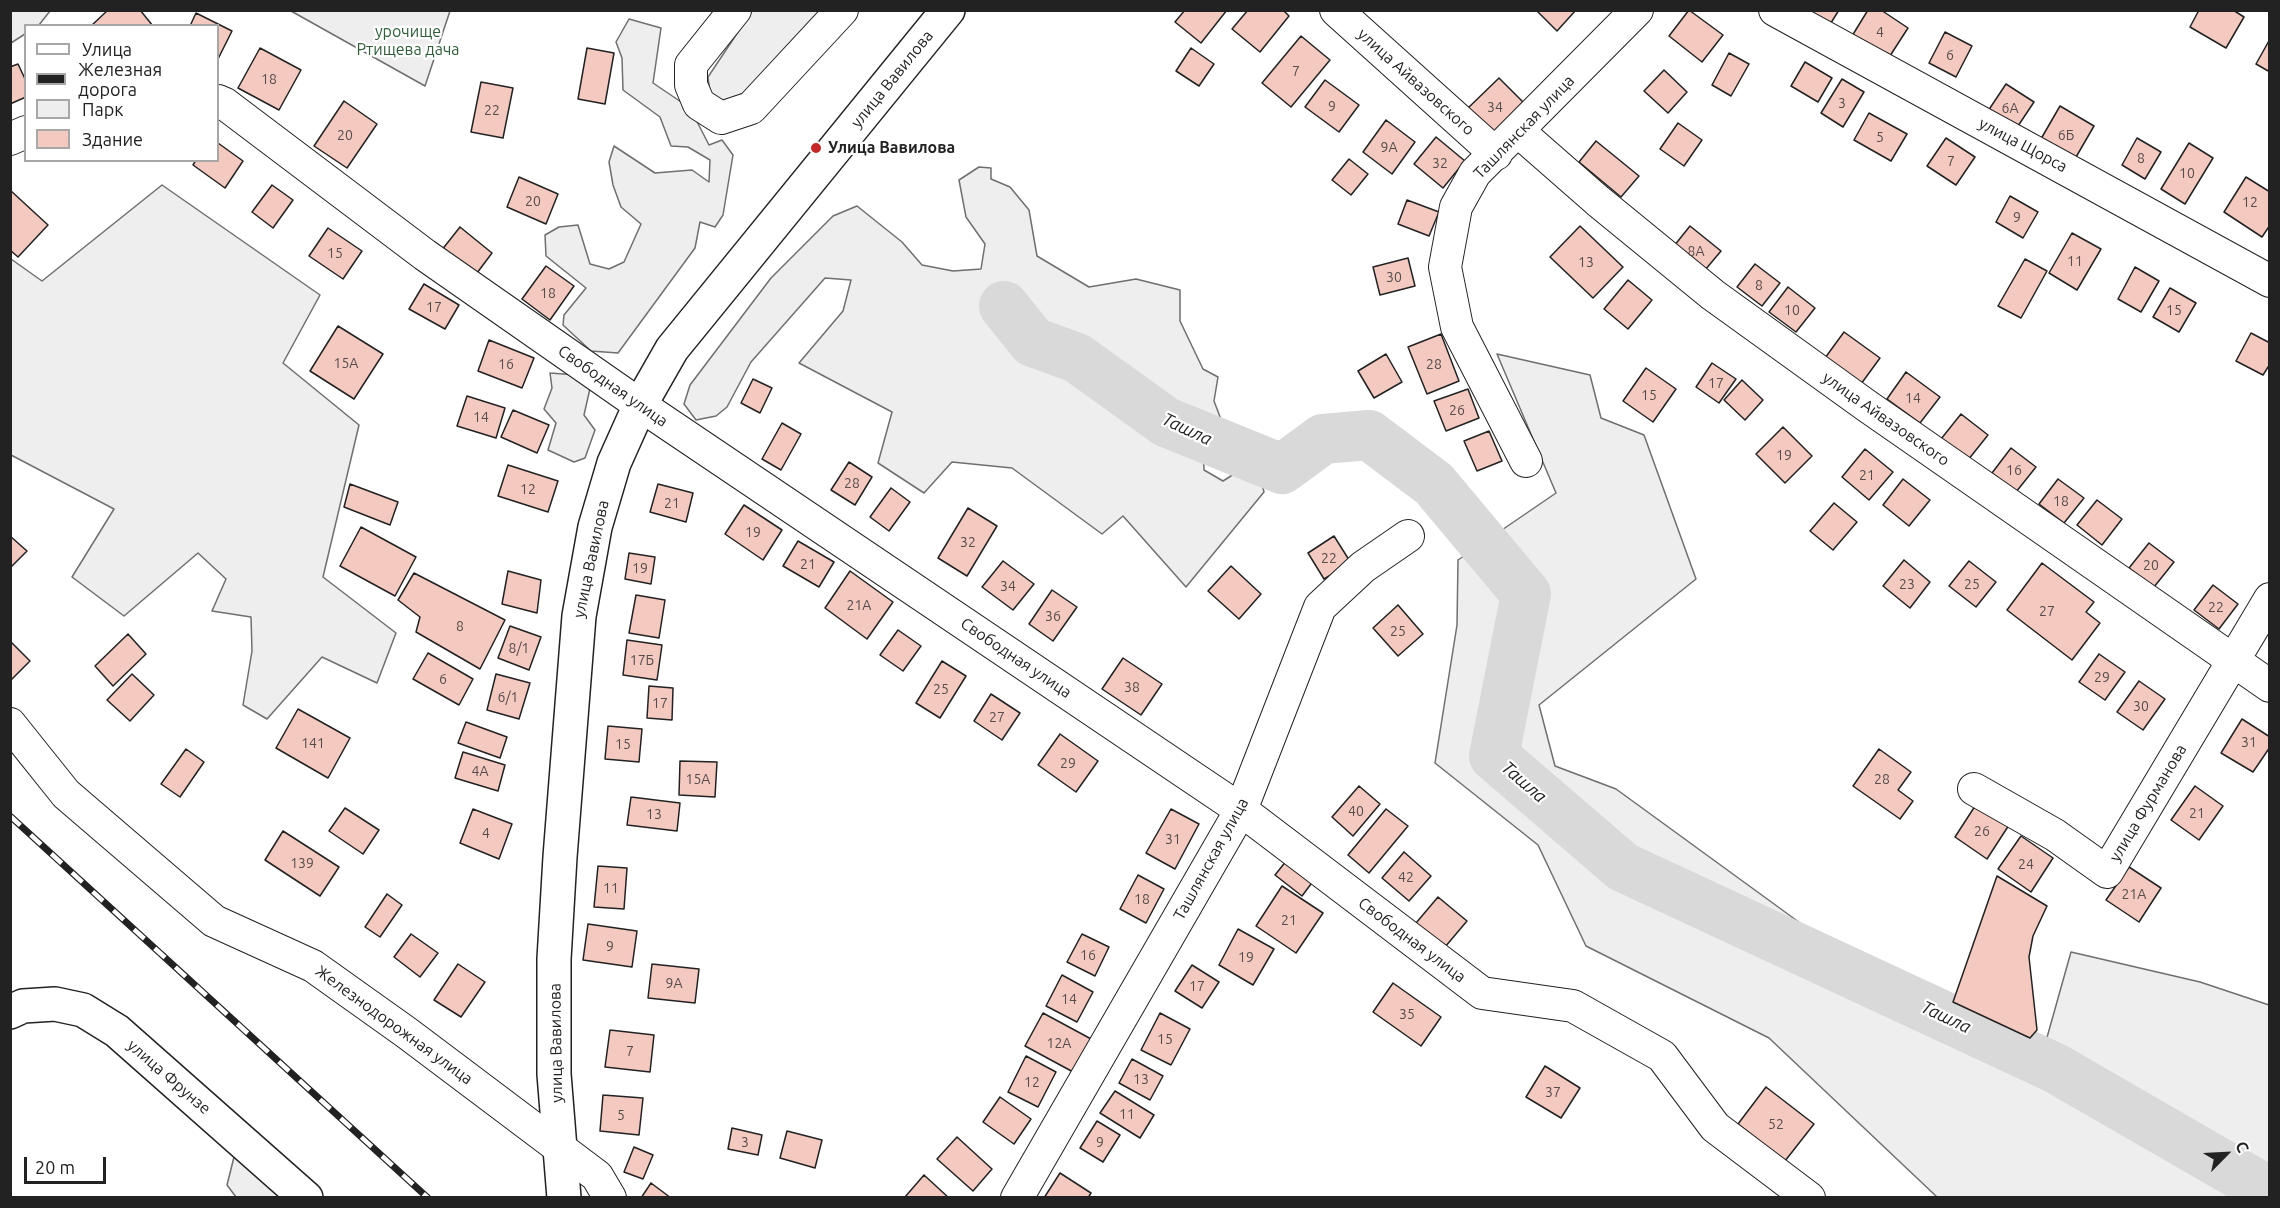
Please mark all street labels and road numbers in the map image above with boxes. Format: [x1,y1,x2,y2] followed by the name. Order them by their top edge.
[1354,24,1478,140] street label: улица Айвазовского
[847,26,937,132] street label: улица Вавилова
[1470,71,1578,183] street label: Ташлянская улица
[1975,114,2071,176] street label: улица Щорса
[554,341,672,431] street label: Свободная улица
[1819,368,1953,470] street label: улица Айвазовского
[569,498,613,620] street label: улица Вавилова
[957,614,1075,702] street label: Свободная улица
[2105,741,2191,865] street label: улица Фурманова
[1169,795,1253,923] street label: Ташлянская улица
[1354,893,1470,987] street label: Свободная улица
[312,961,476,1089] street label: Железнодорожная улица
[545,983,567,1103] street label: улица Вавилова
[123,1036,215,1118] street label: улица Фрунзе

